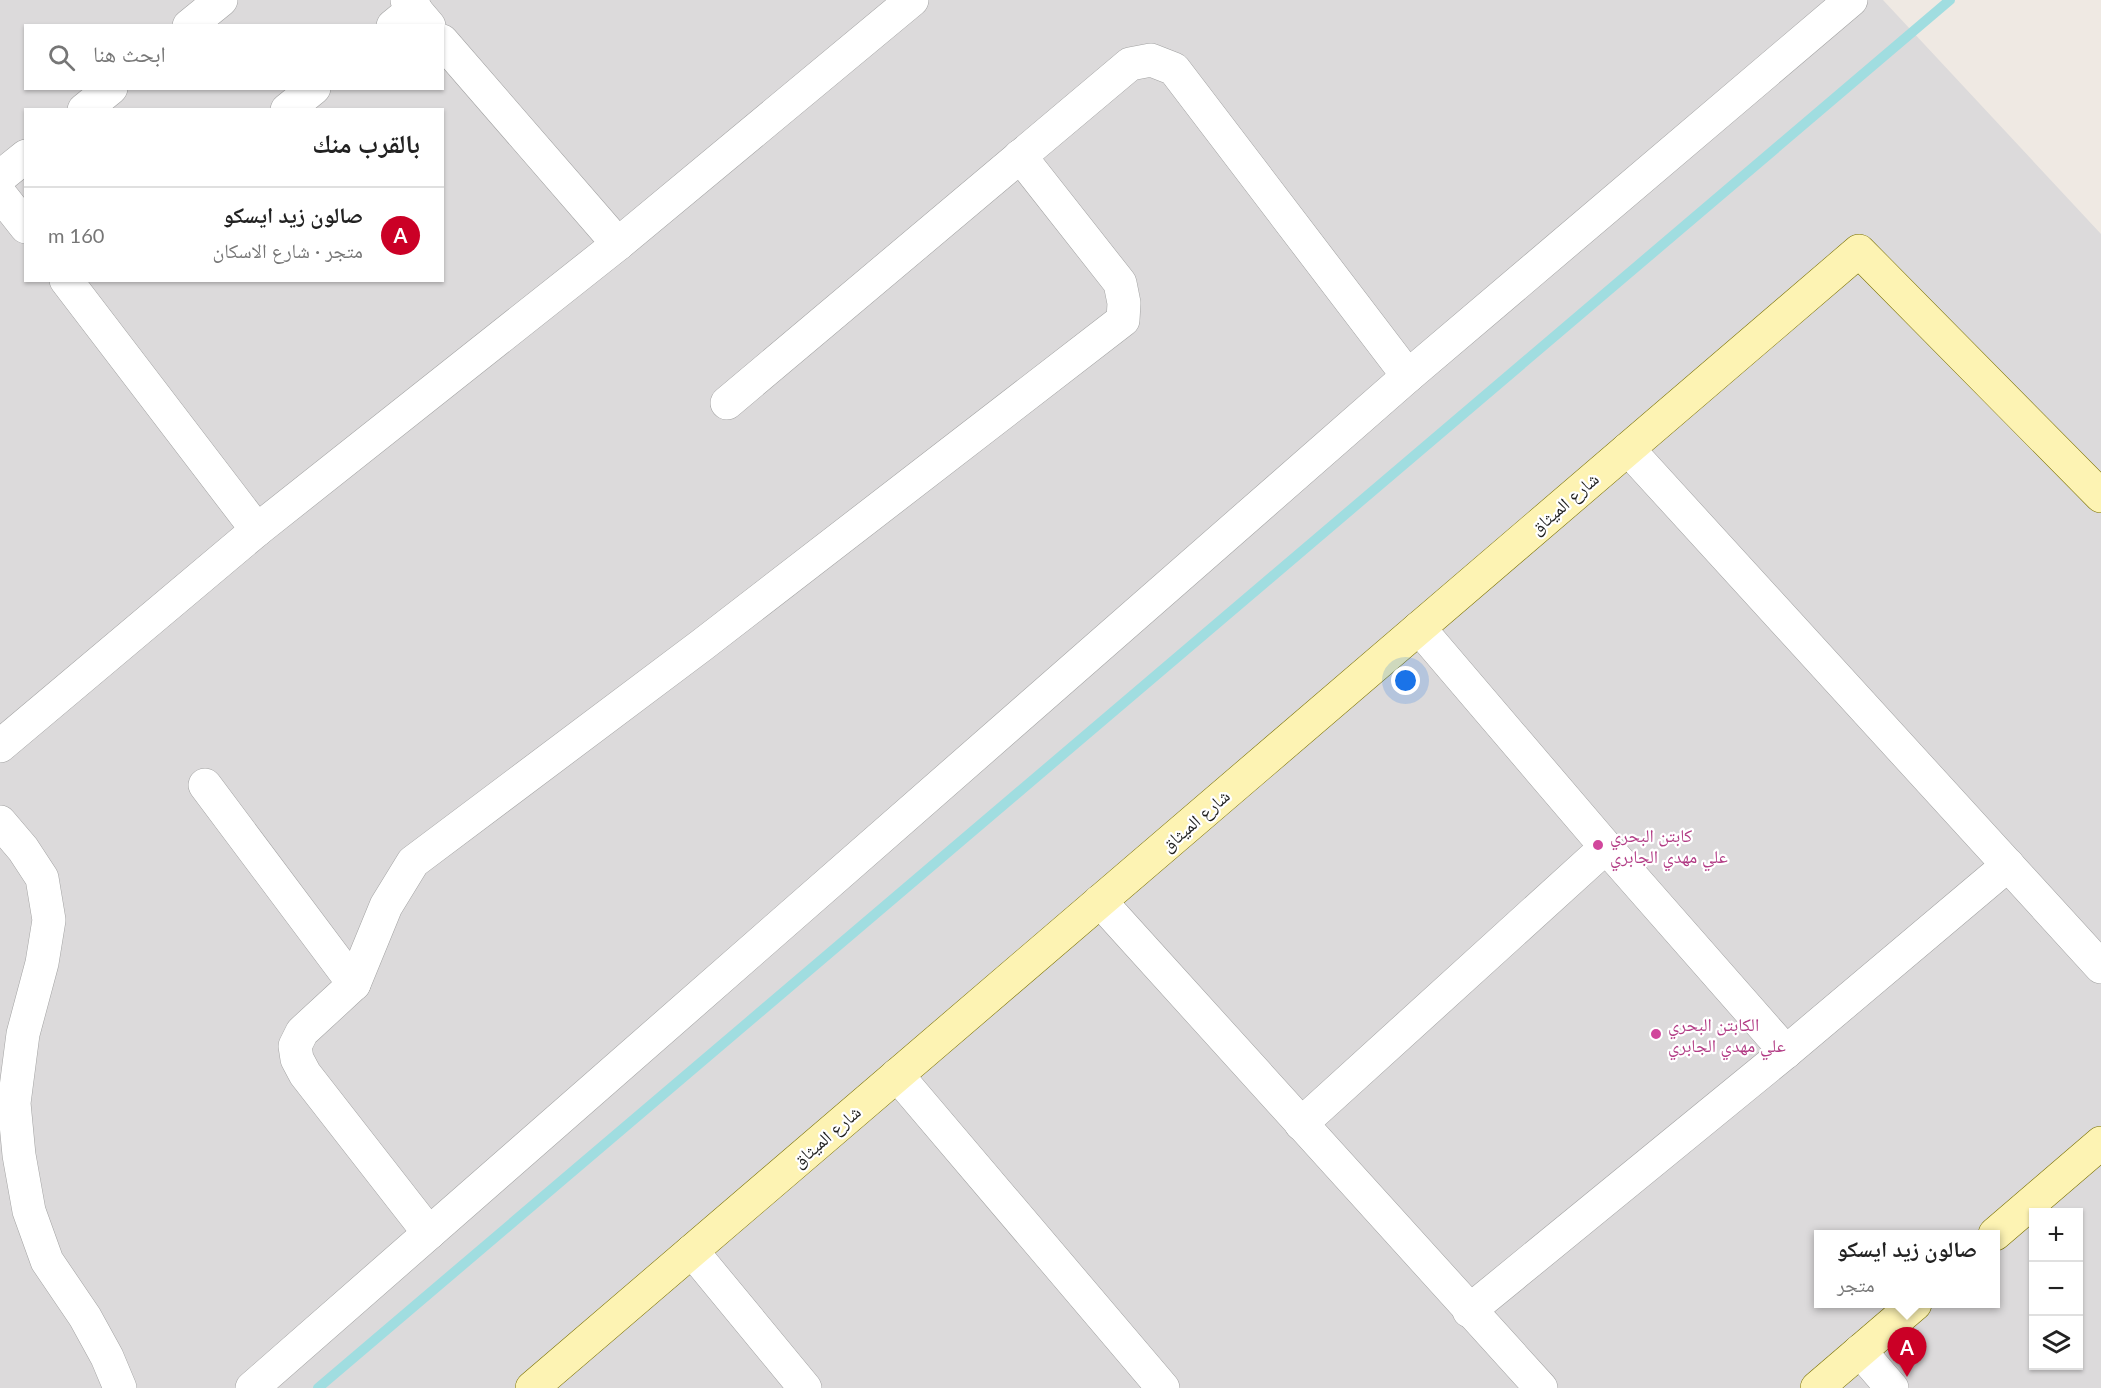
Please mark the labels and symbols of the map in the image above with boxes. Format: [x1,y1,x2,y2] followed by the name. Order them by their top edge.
[1525,467,1603,539] street label: شارع الميثاق
[1391,666,1420,695] your location
[1156,784,1234,856] street label: شارع الميثاق
[1610,824,1728,872] place label: كابتن البحري علي مهدي الجابري
[1591,838,1605,852] marker: كابتن البحري علي مهدي الجابري
[1668,1013,1786,1061] place label: الكابتن البحري علي مهدي الجابري
[1649,1027,1663,1041] marker: الكابتن البحري علي مهدي الجابري
[787,1100,865,1172] street label: شارع الميثاق
[1888,1328,1926,1377] pin: A

